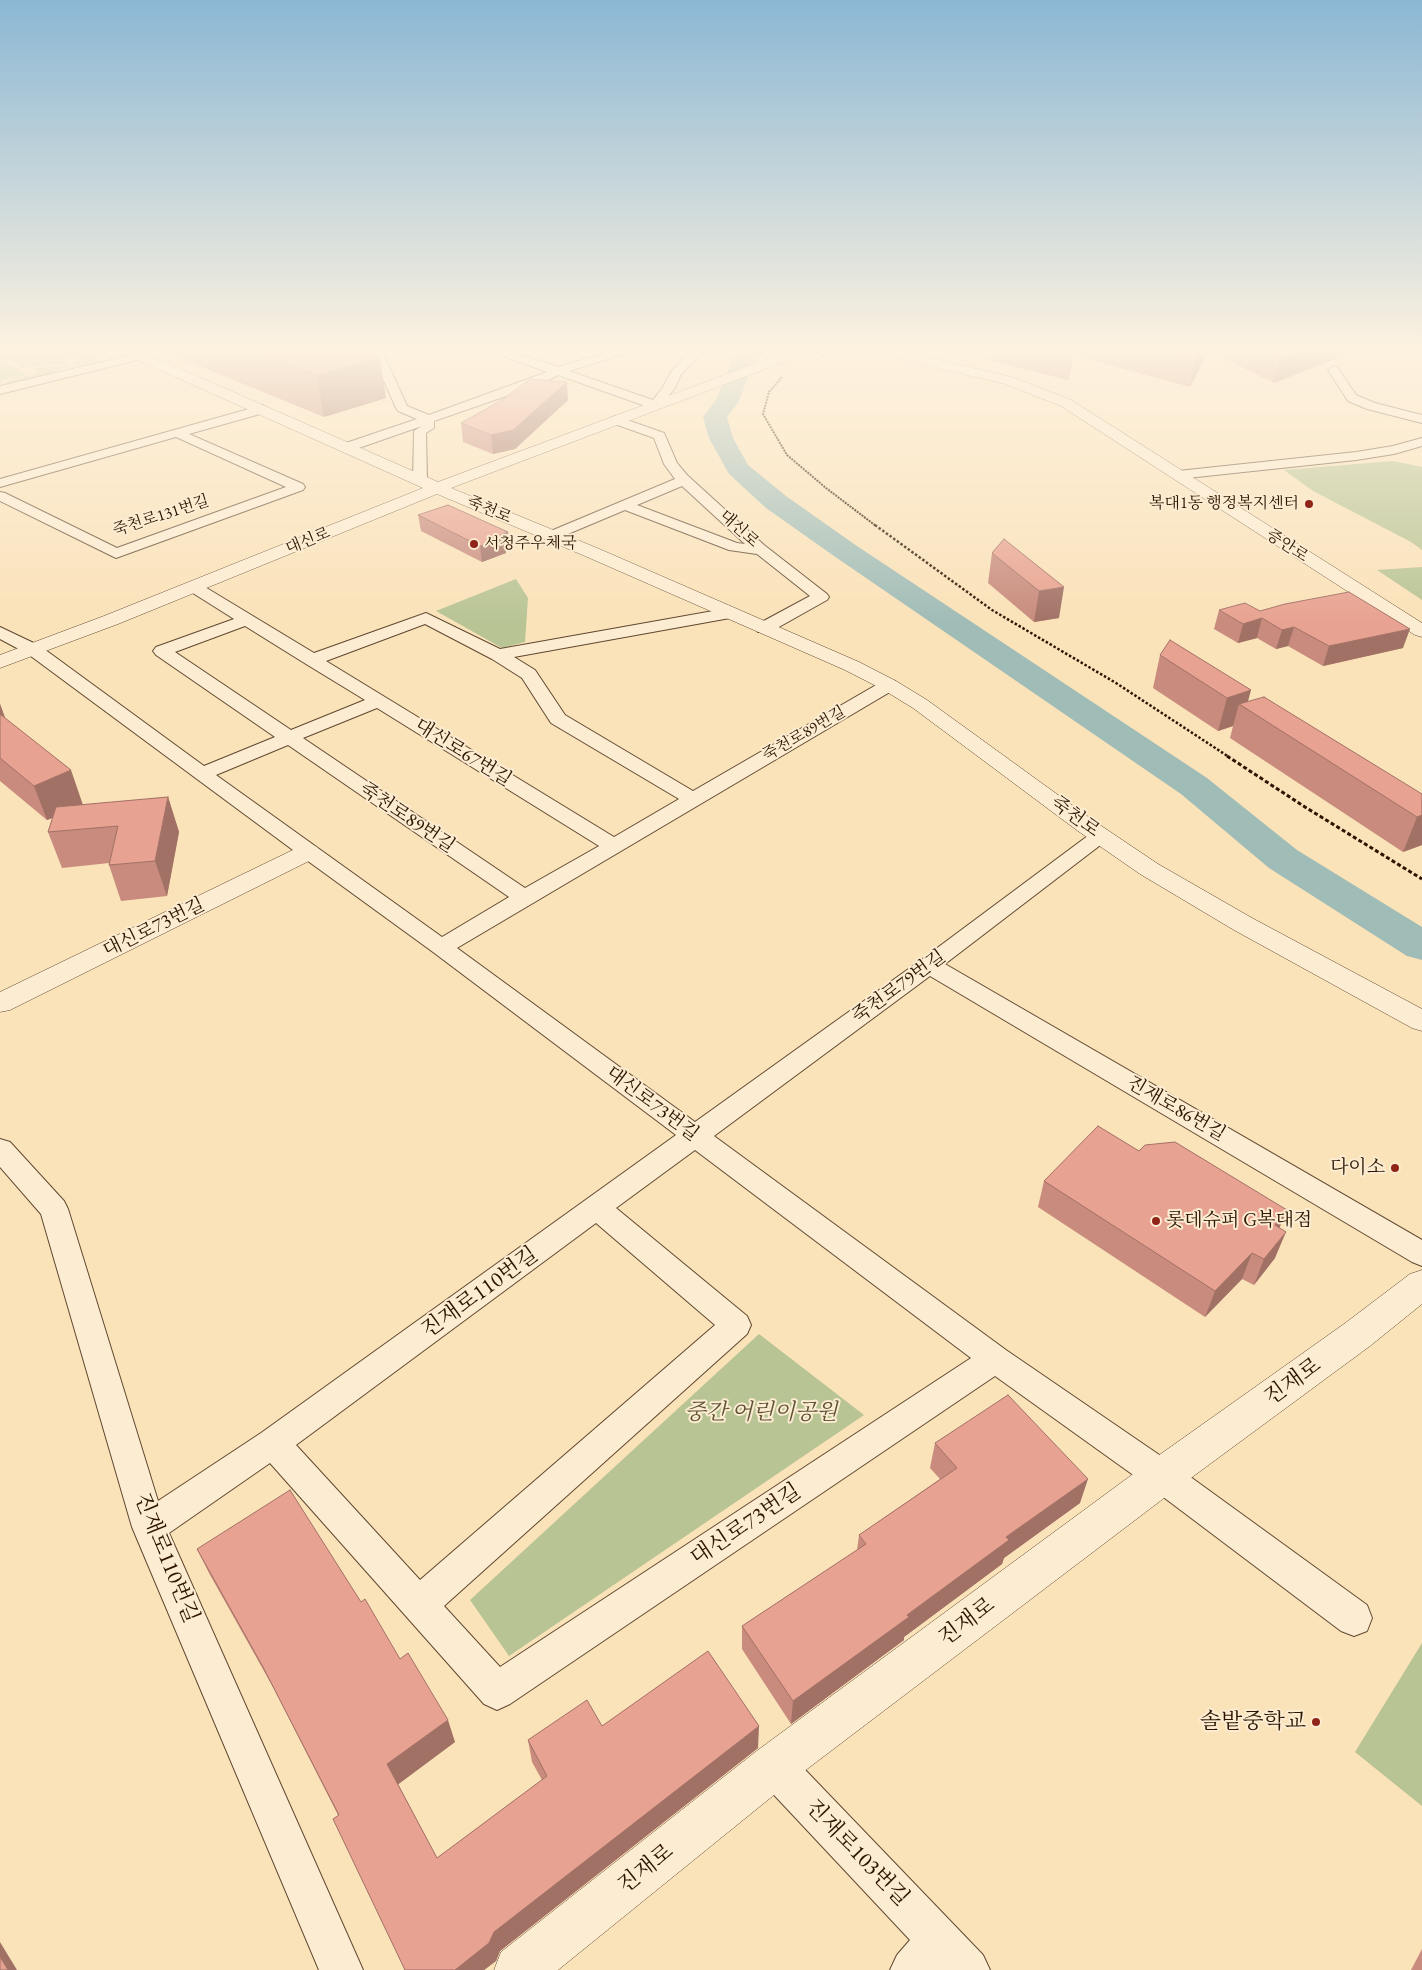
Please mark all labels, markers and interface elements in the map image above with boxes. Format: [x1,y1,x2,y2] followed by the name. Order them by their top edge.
[110,491,212,541] street label: 죽천로131번길
[464,492,514,528] street label: 죽천로
[1149,494,1299,514] place label: 복대1동 행정복지센터
[1303,498,1315,510] marker: 복대1동 행정복지센터
[715,506,763,552] street label: 대신로
[283,523,333,559] street label: 대신로
[1262,525,1312,567] street label: 증안로
[484,534,577,554] place label: 서청주우체국
[468,538,480,550] marker: 서청주우체국
[759,703,849,765] street label: 죽천로89번길
[410,714,516,792] street label: 대신로67번길
[355,778,459,858] street label: 죽천로89번길
[1046,792,1104,842] street label: 죽천로
[100,894,208,962] street label: 대신로73번길
[848,945,950,1029] street label: 죽천로79번길
[601,1062,703,1146] street label: 대신로73번길
[1123,1072,1229,1146] street label: 진재로86번길
[1330,1157,1385,1179] place label: 다이소
[1389,1162,1401,1174] marker: 다이소
[1166,1210,1312,1232] place label: 롯데슈퍼 G복대점
[1150,1215,1162,1227] marker: 롯데슈퍼 G복대점
[416,1242,544,1344] street label: 진재로110번길
[1259,1353,1327,1411] street label: 진재로
[684,1400,838,1426] park label: 중간 어린이공원
[686,1478,806,1572] street label: 대신로73번길
[128,1489,204,1627] street label: 진재로110번길
[934,1592,1000,1652] street label: 진재로
[1200,1709,1306,1735] place label: 솔밭중학교
[1310,1716,1322,1728] marker: 솔밭중학교
[800,1794,914,1912] street label: 진재로103번길
[613,1839,679,1899] street label: 진재로

